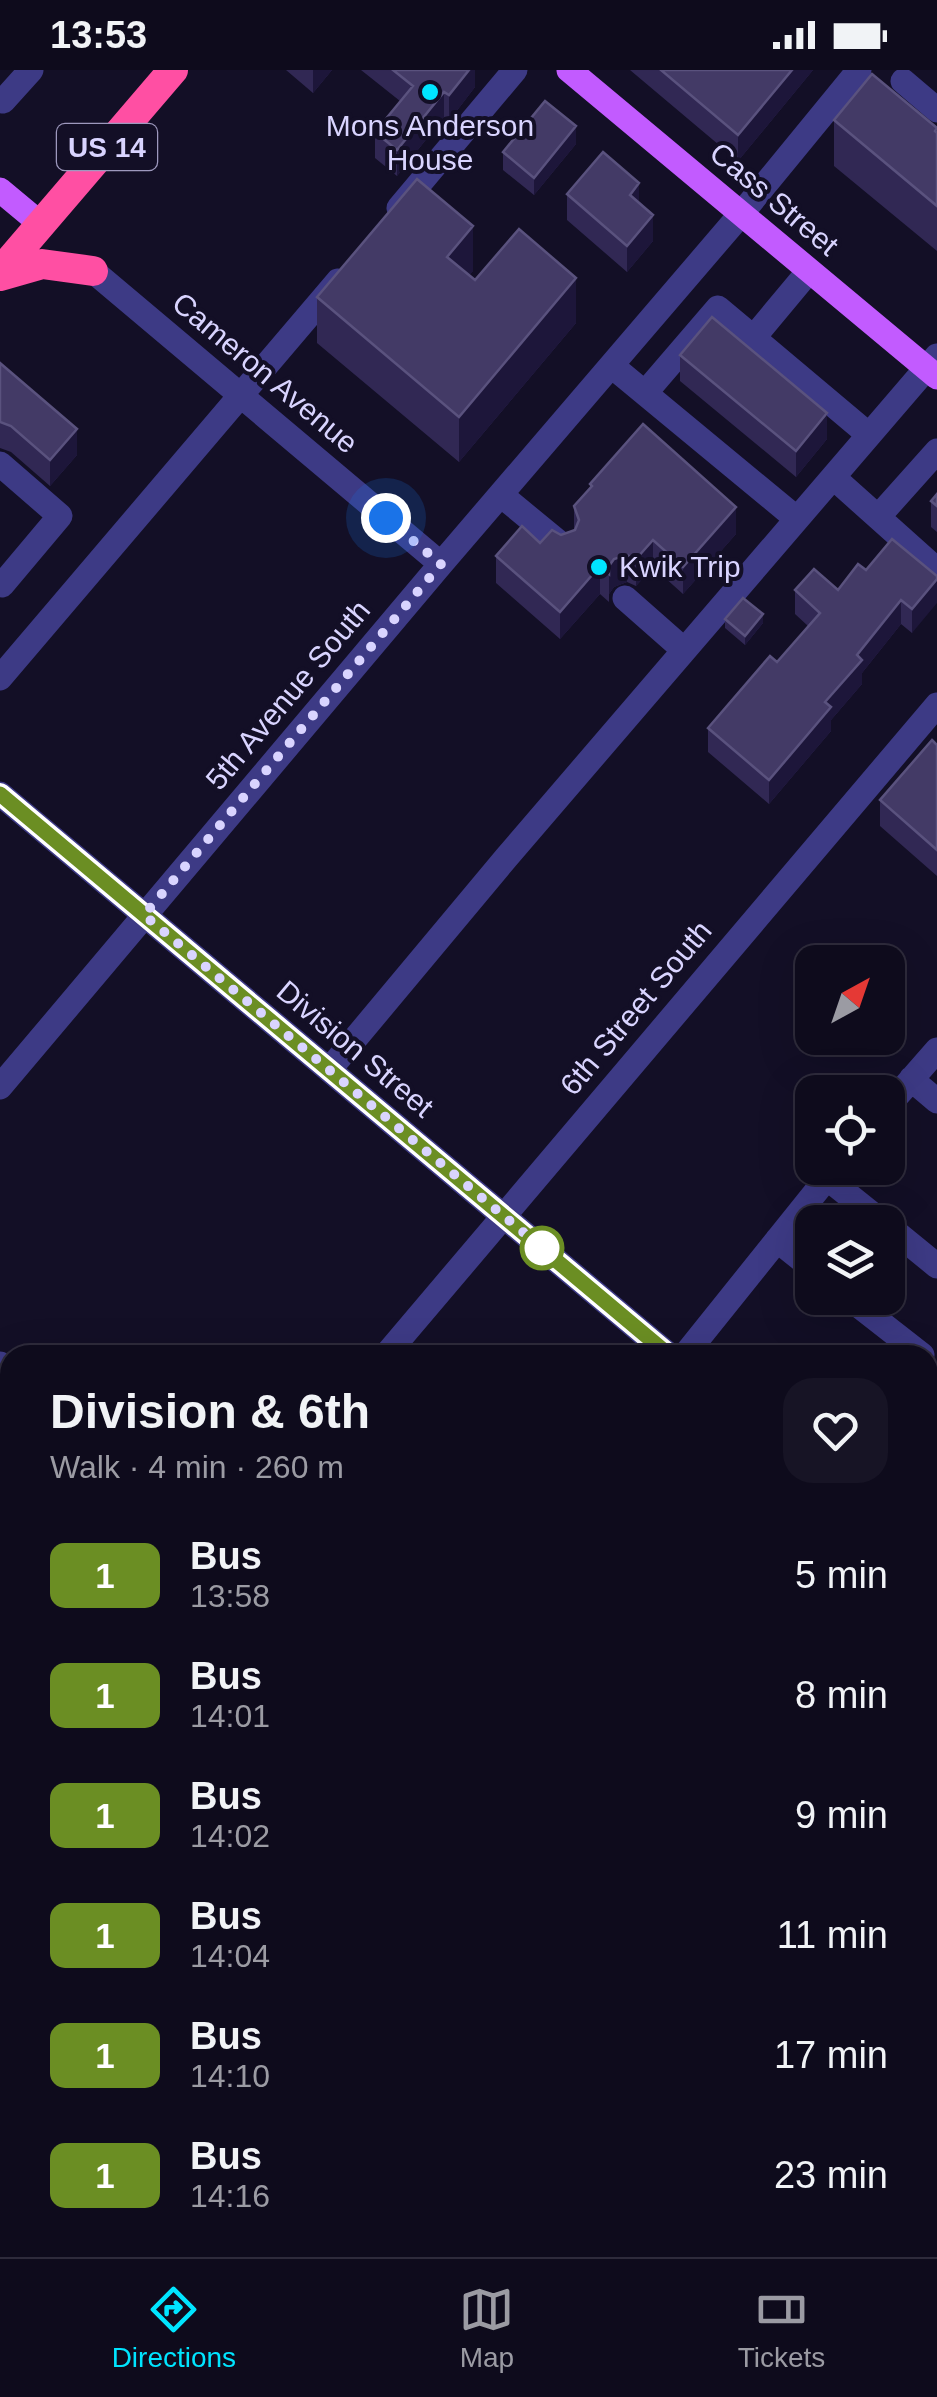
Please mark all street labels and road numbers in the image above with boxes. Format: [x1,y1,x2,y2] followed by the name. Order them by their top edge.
[57,124,157,170] road number: US 14
[704,136,845,262] street label: Cass Street
[166,286,365,460] street label: Cameron Avenue
[199,594,376,796] street label: 5th Avenue South
[553,914,718,1101] street label: 6th Street South
[271,974,441,1124] street label: Division Street

